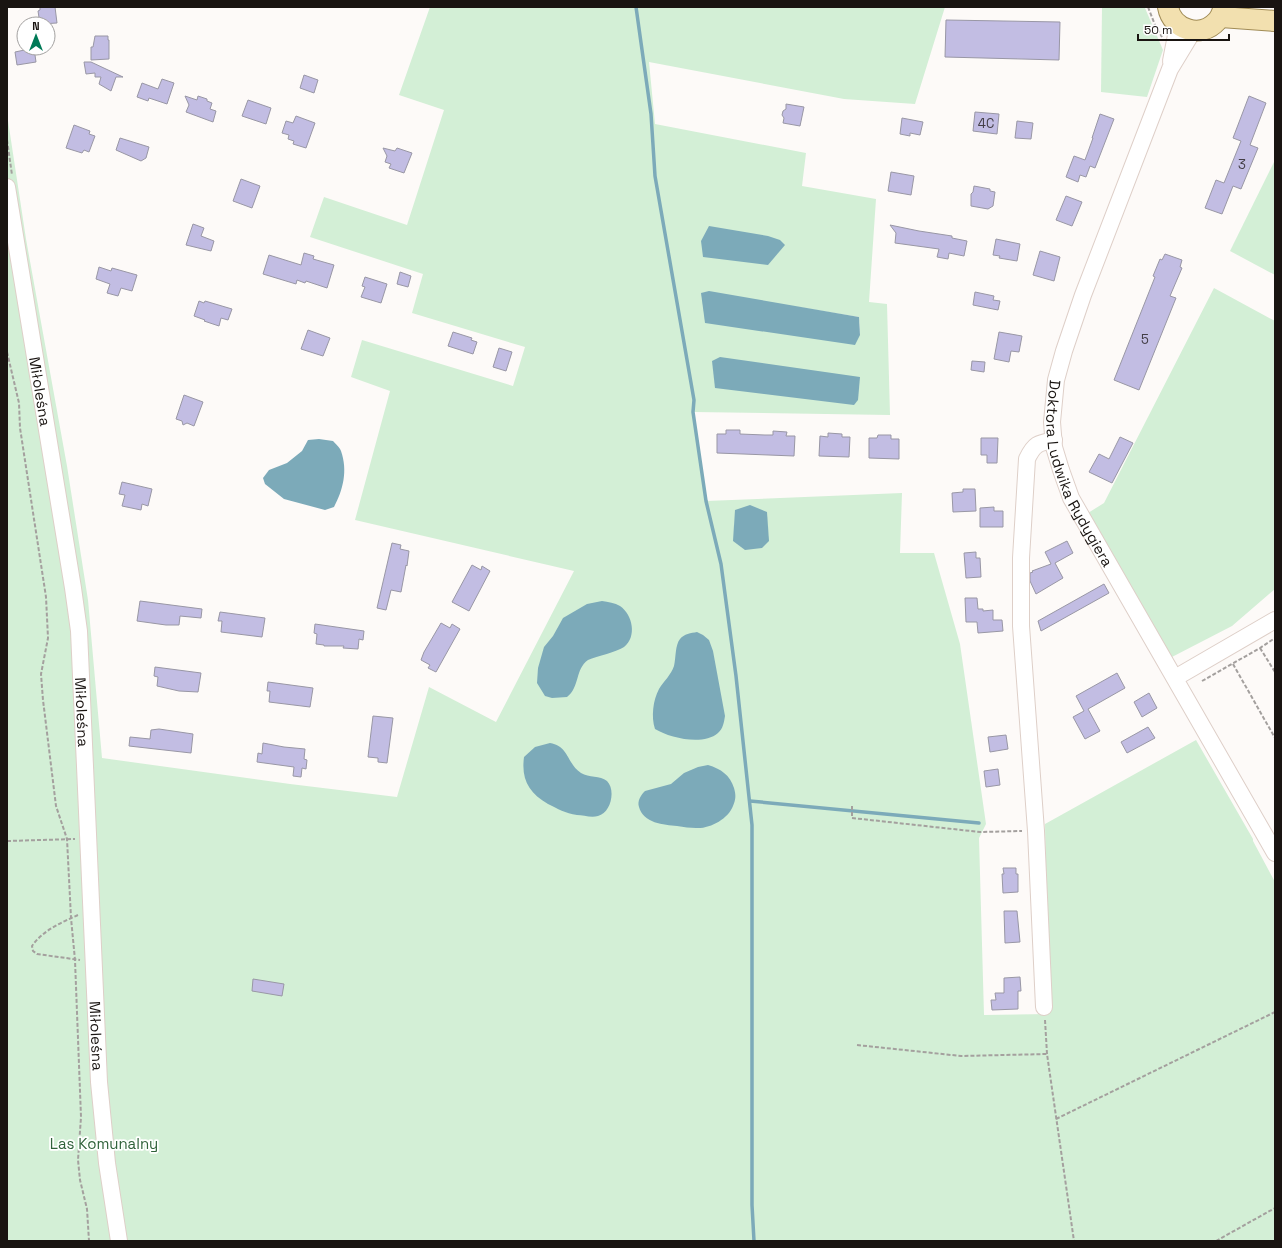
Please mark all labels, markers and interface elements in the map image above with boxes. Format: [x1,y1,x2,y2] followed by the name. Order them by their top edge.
[16,16,56,56] north arrow
[1138,16,1229,42] scale bar
[32,19,40,33] text: N
[1144,22,1172,38] text: 50 m
[978,115,994,132] house number: 4C
[1238,156,1246,173] house number: 3
[1141,331,1149,348] house number: 5
[26,355,56,428] street label: Miłoleśna
[1042,379,1118,570] street label: Doktora Ludwika Rydygiera
[72,677,94,748] street label: Miłoleśna
[86,1000,108,1071] street label: Miłoleśna
[50,1134,158,1153] park label: Las Komunalny

